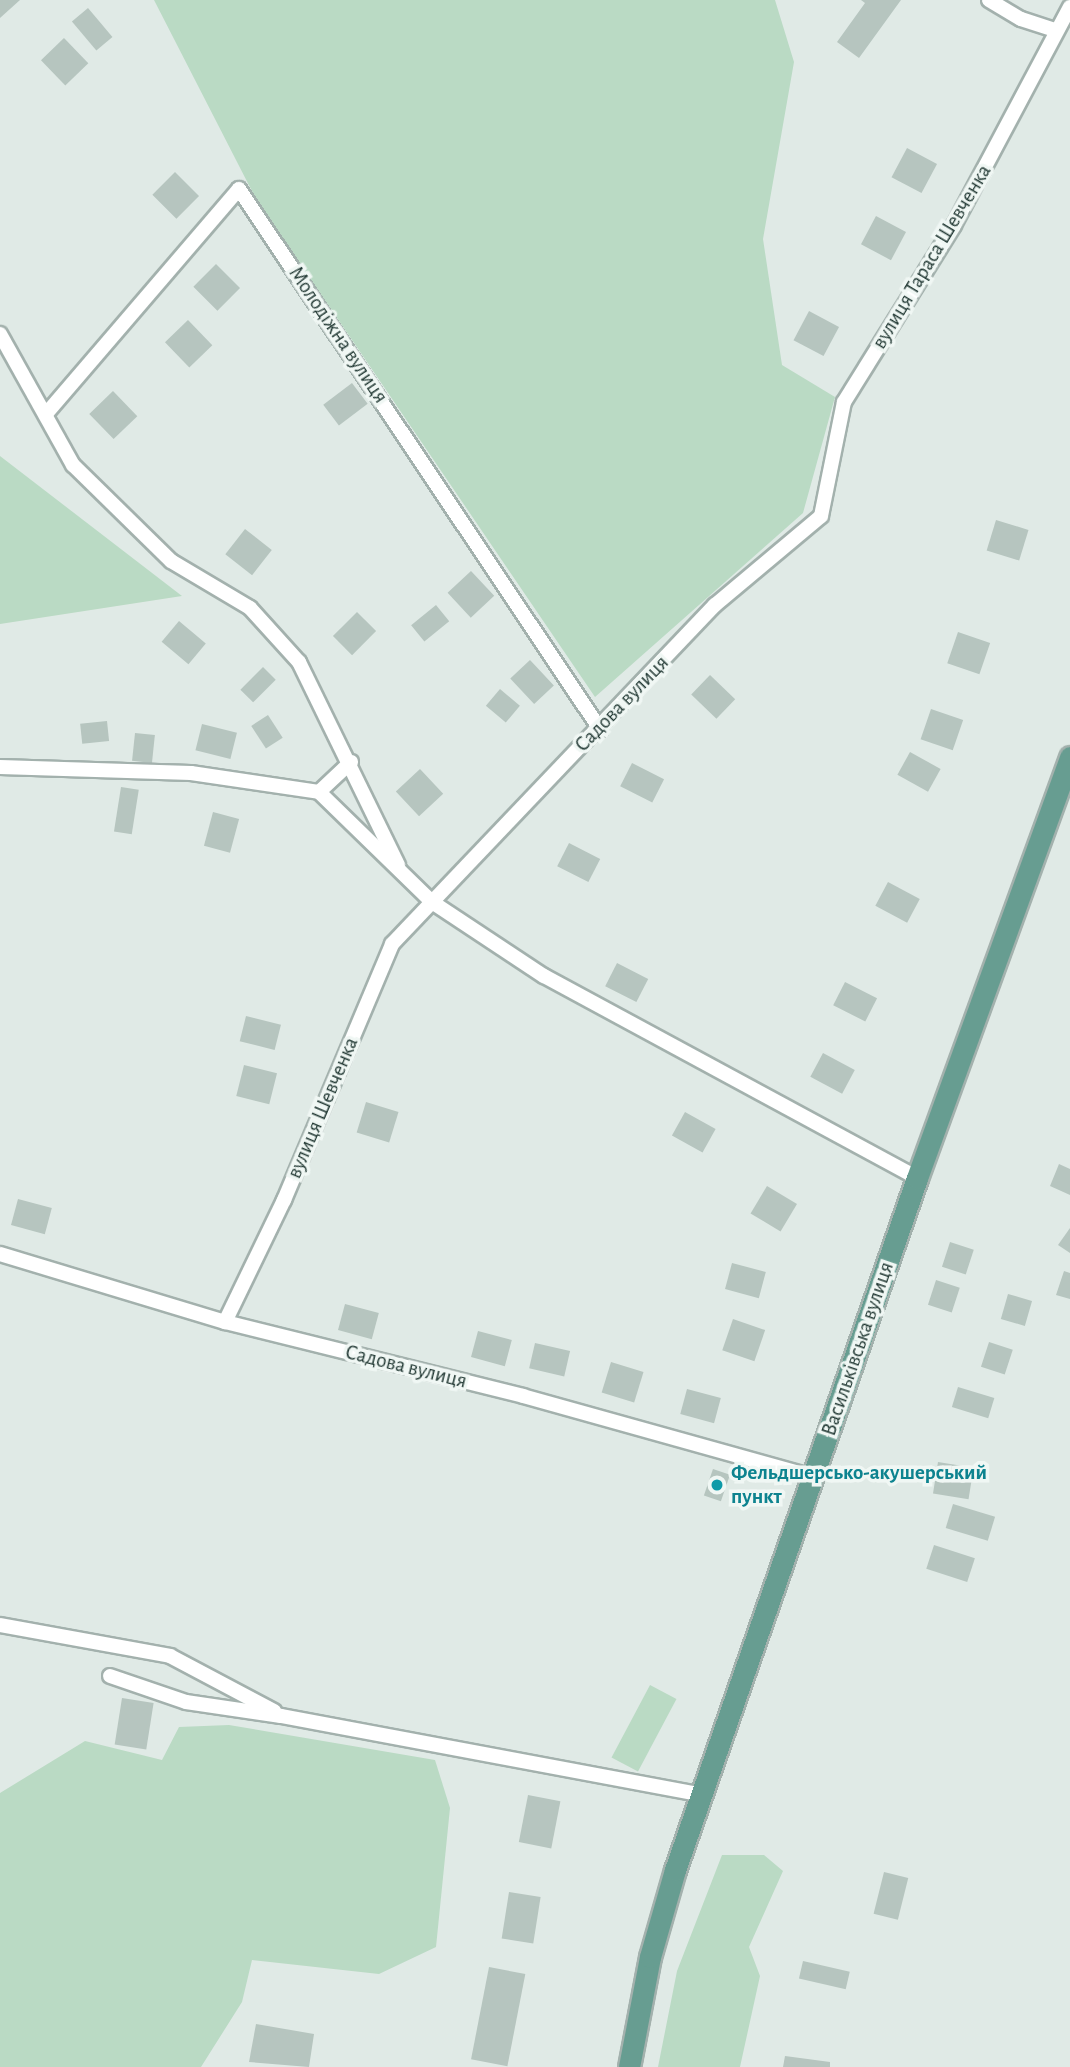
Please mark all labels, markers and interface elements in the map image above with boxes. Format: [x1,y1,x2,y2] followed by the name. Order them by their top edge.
[867,160,997,354] street label: вулиця Тараса Шевченка
[283,262,393,408] street label: Молодіжна вулиця
[570,650,674,758] street label: Садова вулиця
[282,1034,364,1182] street label: вулиця Шевченка
[816,1259,900,1439] street label: Васильківська вулиця
[343,1340,469,1394] street label: Садова вулиця
[731,1460,987,1510] place label: Фельдшерсько-акушерський пункт
[709,1477,725,1493] marker: Фельдшерсько-акушерський пункт

